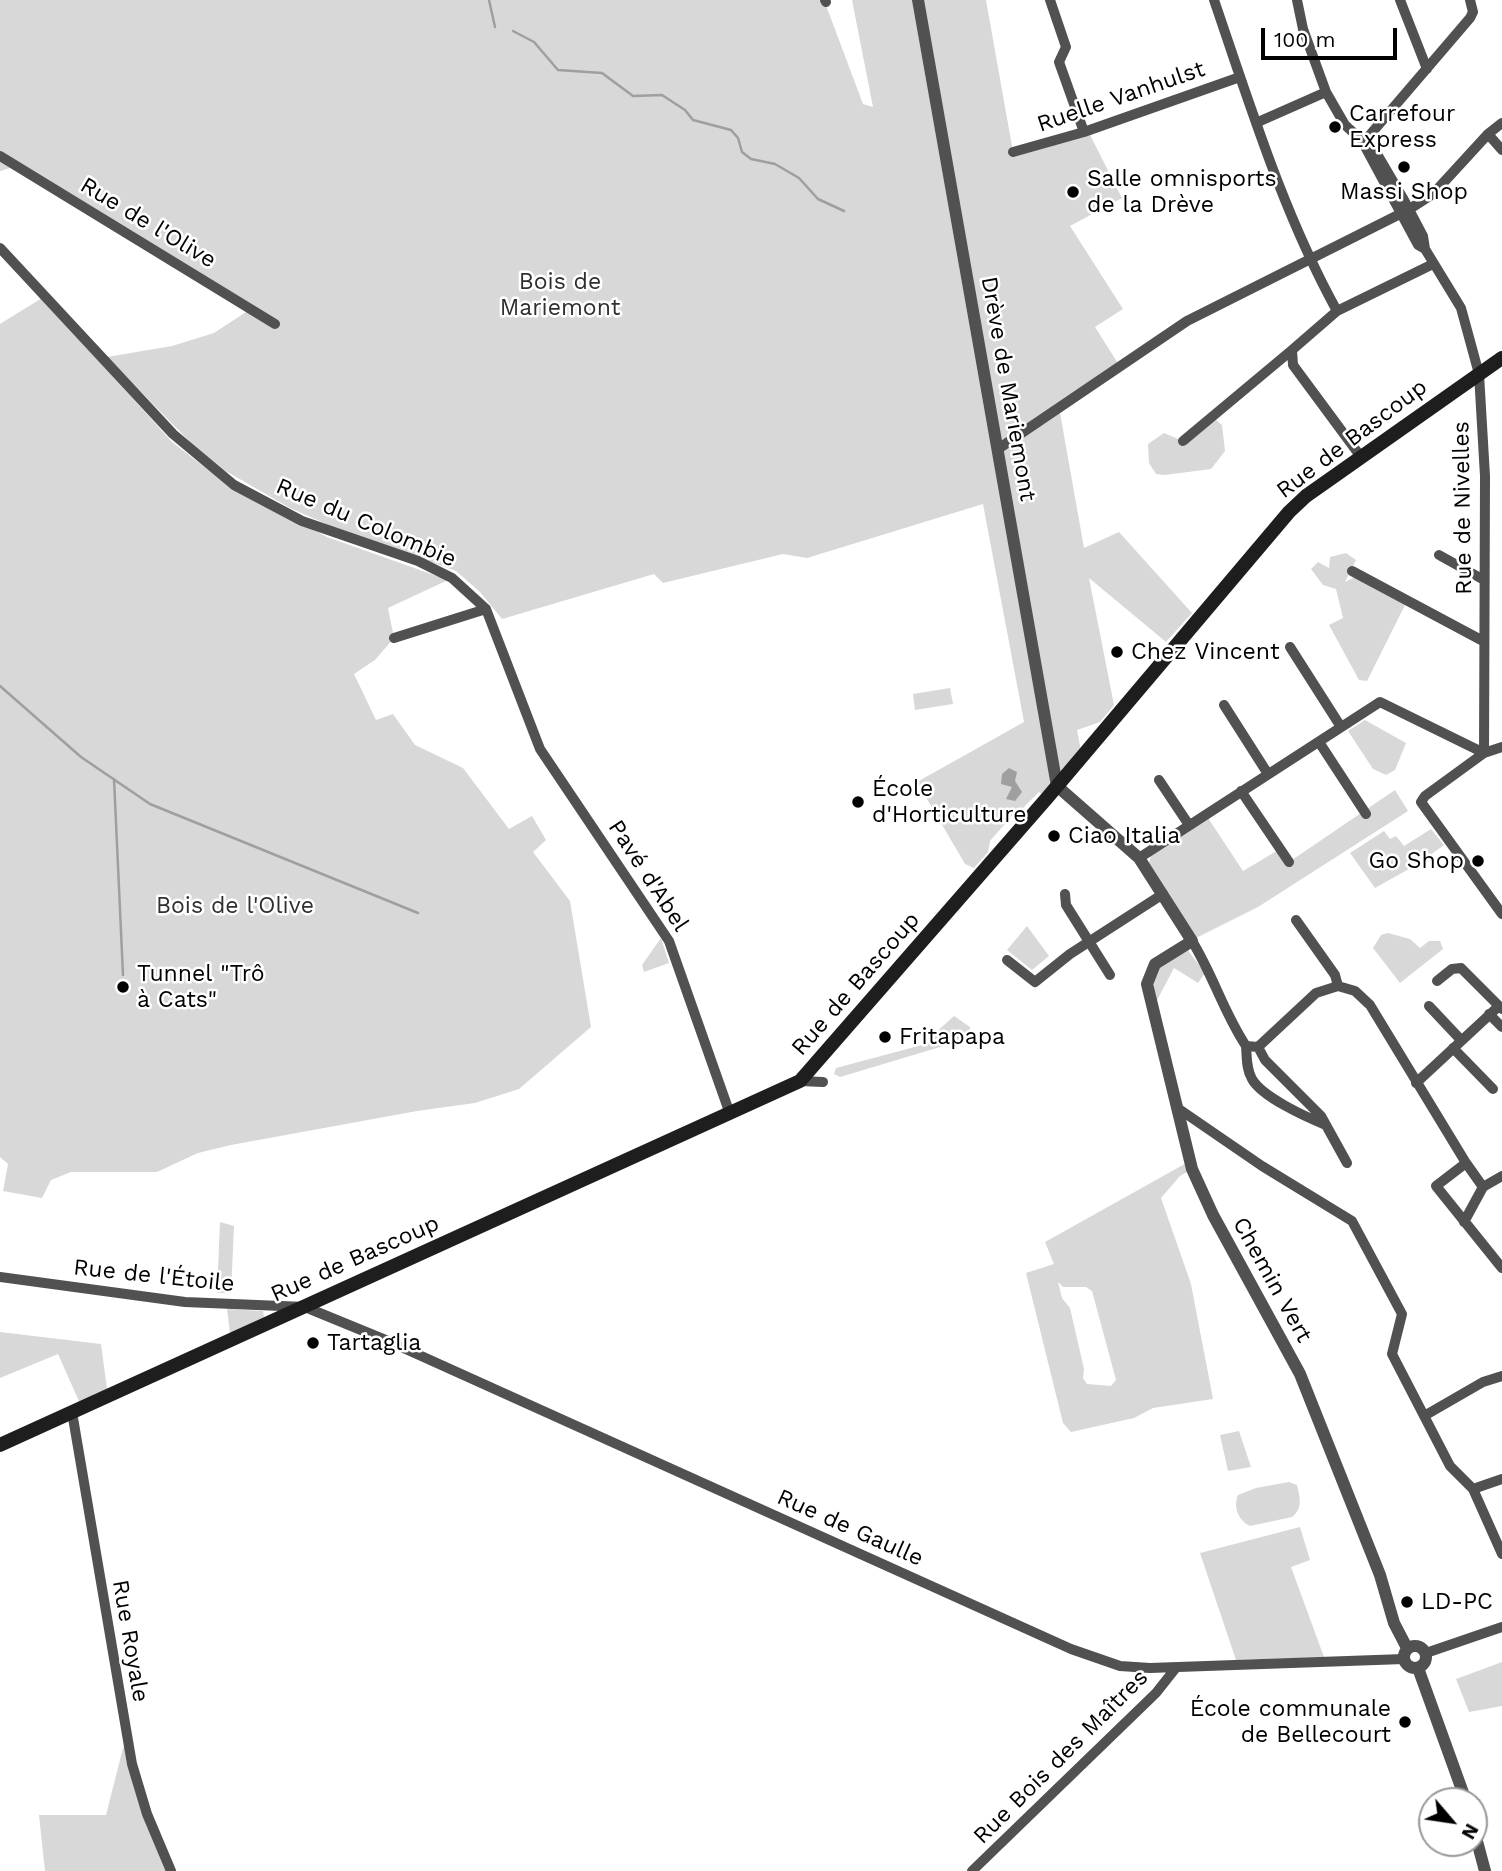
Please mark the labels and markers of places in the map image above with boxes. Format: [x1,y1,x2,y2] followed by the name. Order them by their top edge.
[1349,100,1455,154] place label: Carrefour Express
[1327,119,1343,135] marker: Carrefour Express
[1396,159,1412,175] marker: Massi Shop
[1087,165,1277,219] place label: Salle omnisports de la Drève
[1340,178,1468,206] place label: Massi Shop
[1065,184,1081,200] marker: Salle omnisports de la Drève
[1131,638,1280,666] place label: Chez Vincent
[1109,644,1125,660] marker: Chez Vincent
[872,775,1027,829] place label: École d'Horticulture
[850,794,866,810] marker: École d'Horticulture
[1068,822,1180,850] place label: Ciao Italia
[1046,828,1062,844] marker: Ciao Italia
[1369,847,1464,875] place label: Go Shop
[1470,853,1486,869] marker: Go Shop
[137,960,265,1014] place label: Tunnel "Trô à Cats"
[115,979,131,995] marker: Tunnel "Trô à Cats"
[899,1023,1005,1051] place label: Fritapapa
[877,1029,893,1045] marker: Fritapapa
[327,1329,421,1357] place label: Tartaglia
[305,1335,321,1351] marker: Tartaglia
[1421,1588,1493,1616] place label: LD-PC
[1399,1594,1415,1610] marker: LD-PC
[1190,1695,1391,1749] place label: École communale de Bellecourt
[1397,1714,1413,1730] marker: École communale de Bellecourt

